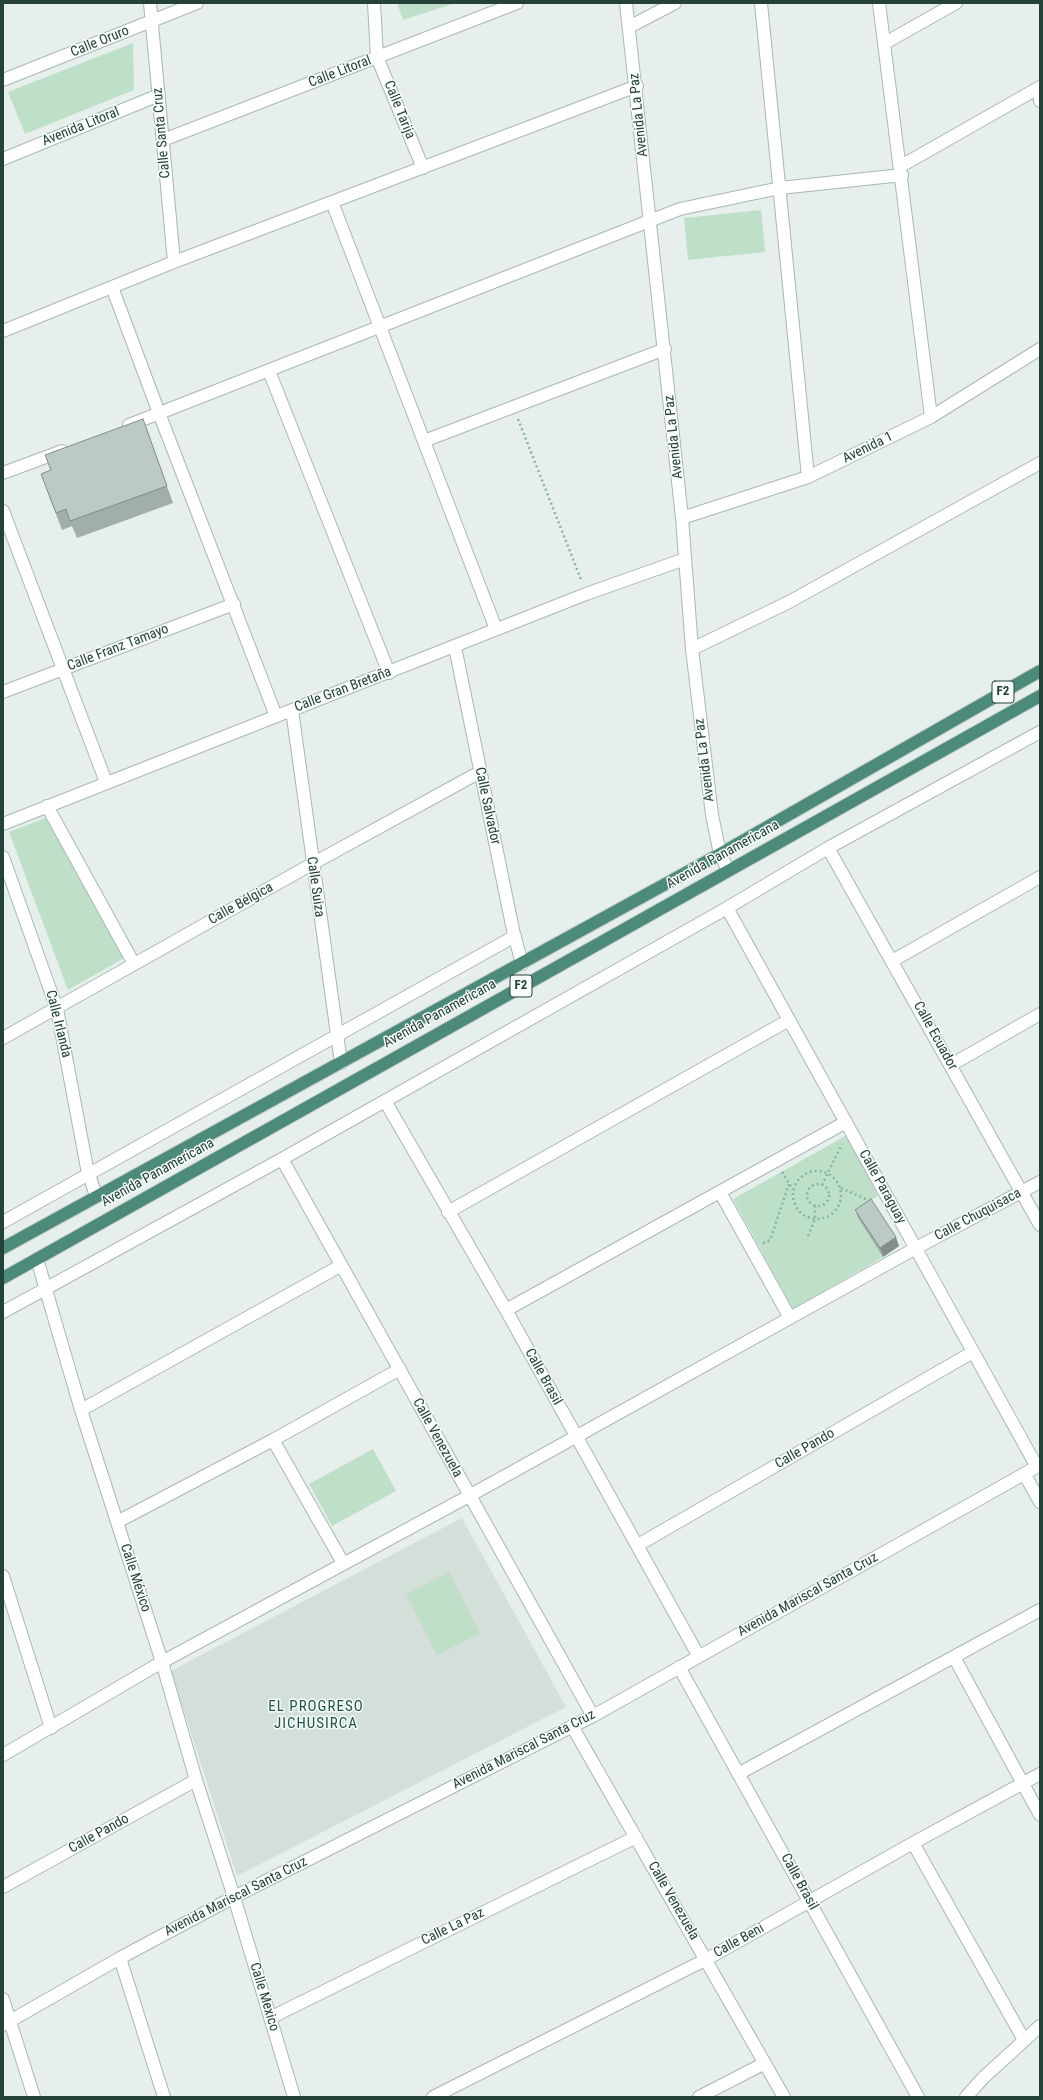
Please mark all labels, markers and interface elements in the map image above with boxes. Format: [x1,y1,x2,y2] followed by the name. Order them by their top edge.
[68,23,132,61] street label: Calle Oruro
[306,52,374,92] street label: Calle Litoral
[626,72,652,158] street label: Avenida La Paz
[380,78,418,142] street label: Calle Tarija
[150,87,174,179] street label: Calle Santa Cruz
[40,104,122,150] street label: Avenida Litoral
[661,394,687,480] street label: Avenida La Paz
[840,429,896,467] street label: Avenida 1
[65,621,171,675] street label: Calle Franz Tamayo
[292,664,394,716] street label: Calle Gran Bretaña
[992,681,1014,703] road number: F2
[692,717,718,803] street label: Avenida La Paz
[471,766,503,846] street label: Calle Salvador
[664,817,782,893] street label: Avenida Panamericana
[302,856,328,918] street label: Calle Suiza
[206,879,276,929] street label: Calle Bélgica
[510,975,532,997] road number: F2
[381,976,499,1052] street label: Avenida Panamericana
[42,989,74,1059] street label: Calle Irlanda
[909,999,961,1073] street label: Calle Ecuador
[99,1135,217,1211] street label: Avenida Panamericana
[855,1147,909,1227] street label: Calle Paraguay
[932,1185,1024,1245] street label: Calle Chuquisaca
[521,1346,565,1408] street label: Calle Brasil
[408,1396,466,1480] street label: Calle Venezuela
[772,1425,838,1473] street label: Calle Pando
[116,1542,154,1614] street label: Calle México
[735,1549,881,1641] street label: Avenida Mariscal Santa Cruz
[268,1698,364,1733] district label: EL PROGRESO JICHUSIRCA
[450,1707,598,1793] street label: Avenida Mariscal Santa Cruz
[66,1811,132,1857] street label: Calle Pando
[777,1851,821,1913] street label: Calle Brasil
[162,1854,310,1940] street label: Avenida Mariscal Santa Cruz
[644,1859,702,1943] street label: Calle Venezuela
[419,1905,487,1949] street label: Calle La Paz
[711,1920,767,1962] street label: Calle Beni
[246,1961,282,2033] street label: Calle Mexico

